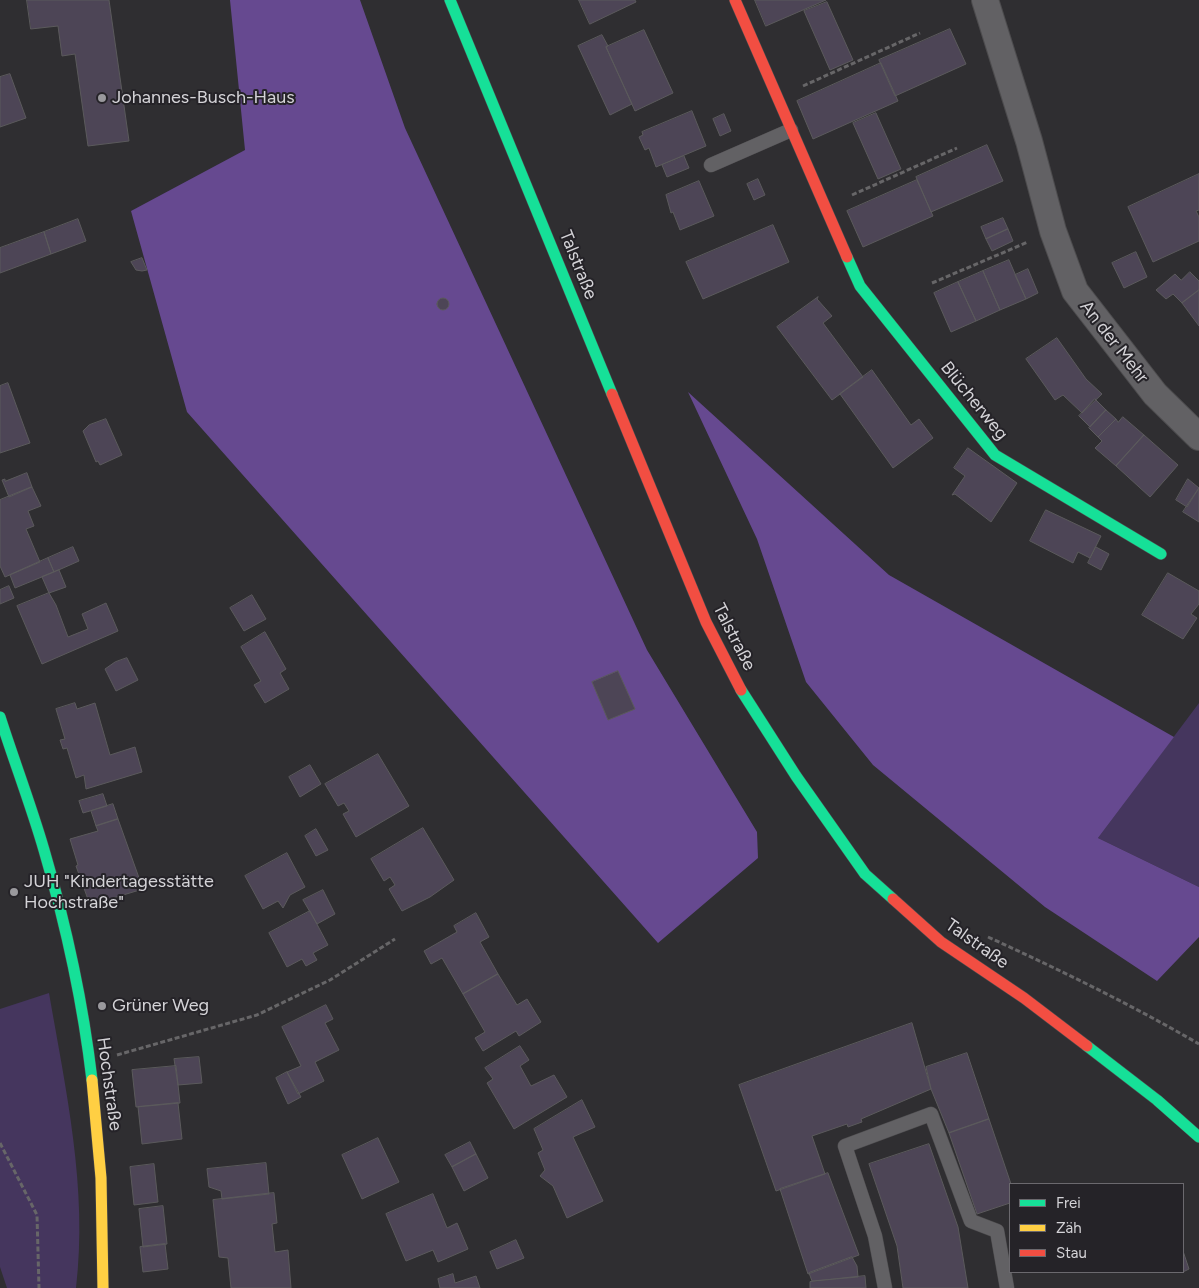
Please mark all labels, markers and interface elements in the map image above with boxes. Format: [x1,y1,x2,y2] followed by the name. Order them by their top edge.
[112,87,295,109] place label: Johannes-Busch-Haus
[96,92,108,104] marker: Johannes-Busch-Haus
[554,227,602,303] street label: Talstraße
[1075,296,1153,388] street label: An der Mehr
[936,357,1012,445] street label: Blücherweg
[708,600,760,674] street label: Talstraße
[24,871,214,914] place label: JUH "Kindertagesstätte Hochstraße"
[8,886,20,898] marker: JUH "Kindertagesstätte Hochstraße"
[941,914,1013,974] street label: Talstraße
[112,995,209,1017] place label: Grüner Weg
[96,1000,108,1012] marker: Grüner Weg
[92,1036,126,1132] street label: Hochstraße
[1009,1183,1184,1273] legend
[1056,1194,1081,1212] text: Frei
[1056,1219,1082,1237] text: Zäh
[1056,1244,1087,1262] text: Stau

